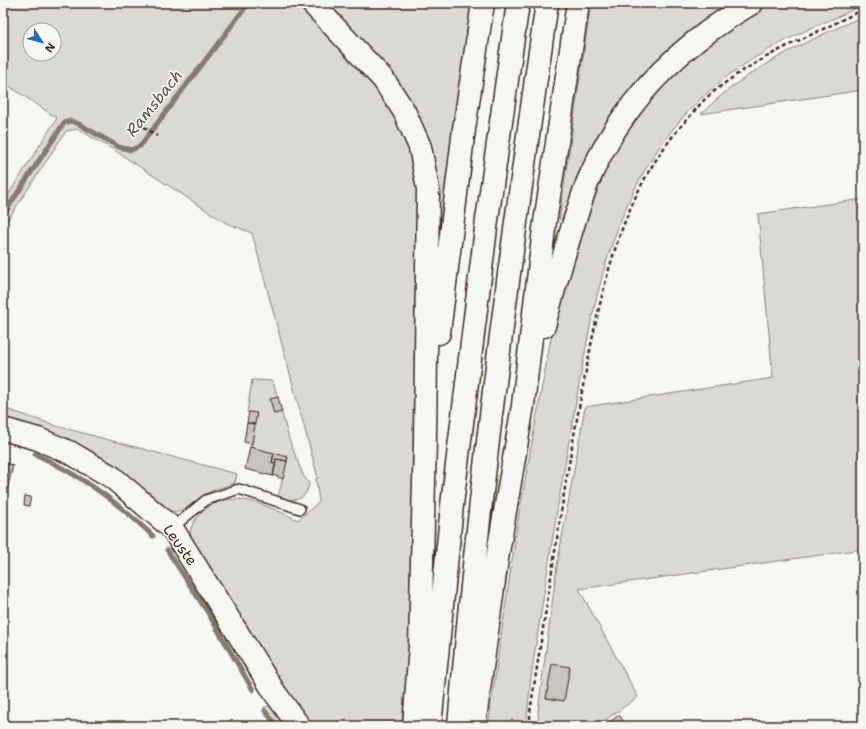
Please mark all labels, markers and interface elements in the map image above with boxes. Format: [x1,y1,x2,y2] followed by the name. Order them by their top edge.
[22,22,62,62] north arrow
[41,40,58,56] text: N
[121,65,187,141] water label: Ramsbach
[158,520,202,570] street label: Leuste

